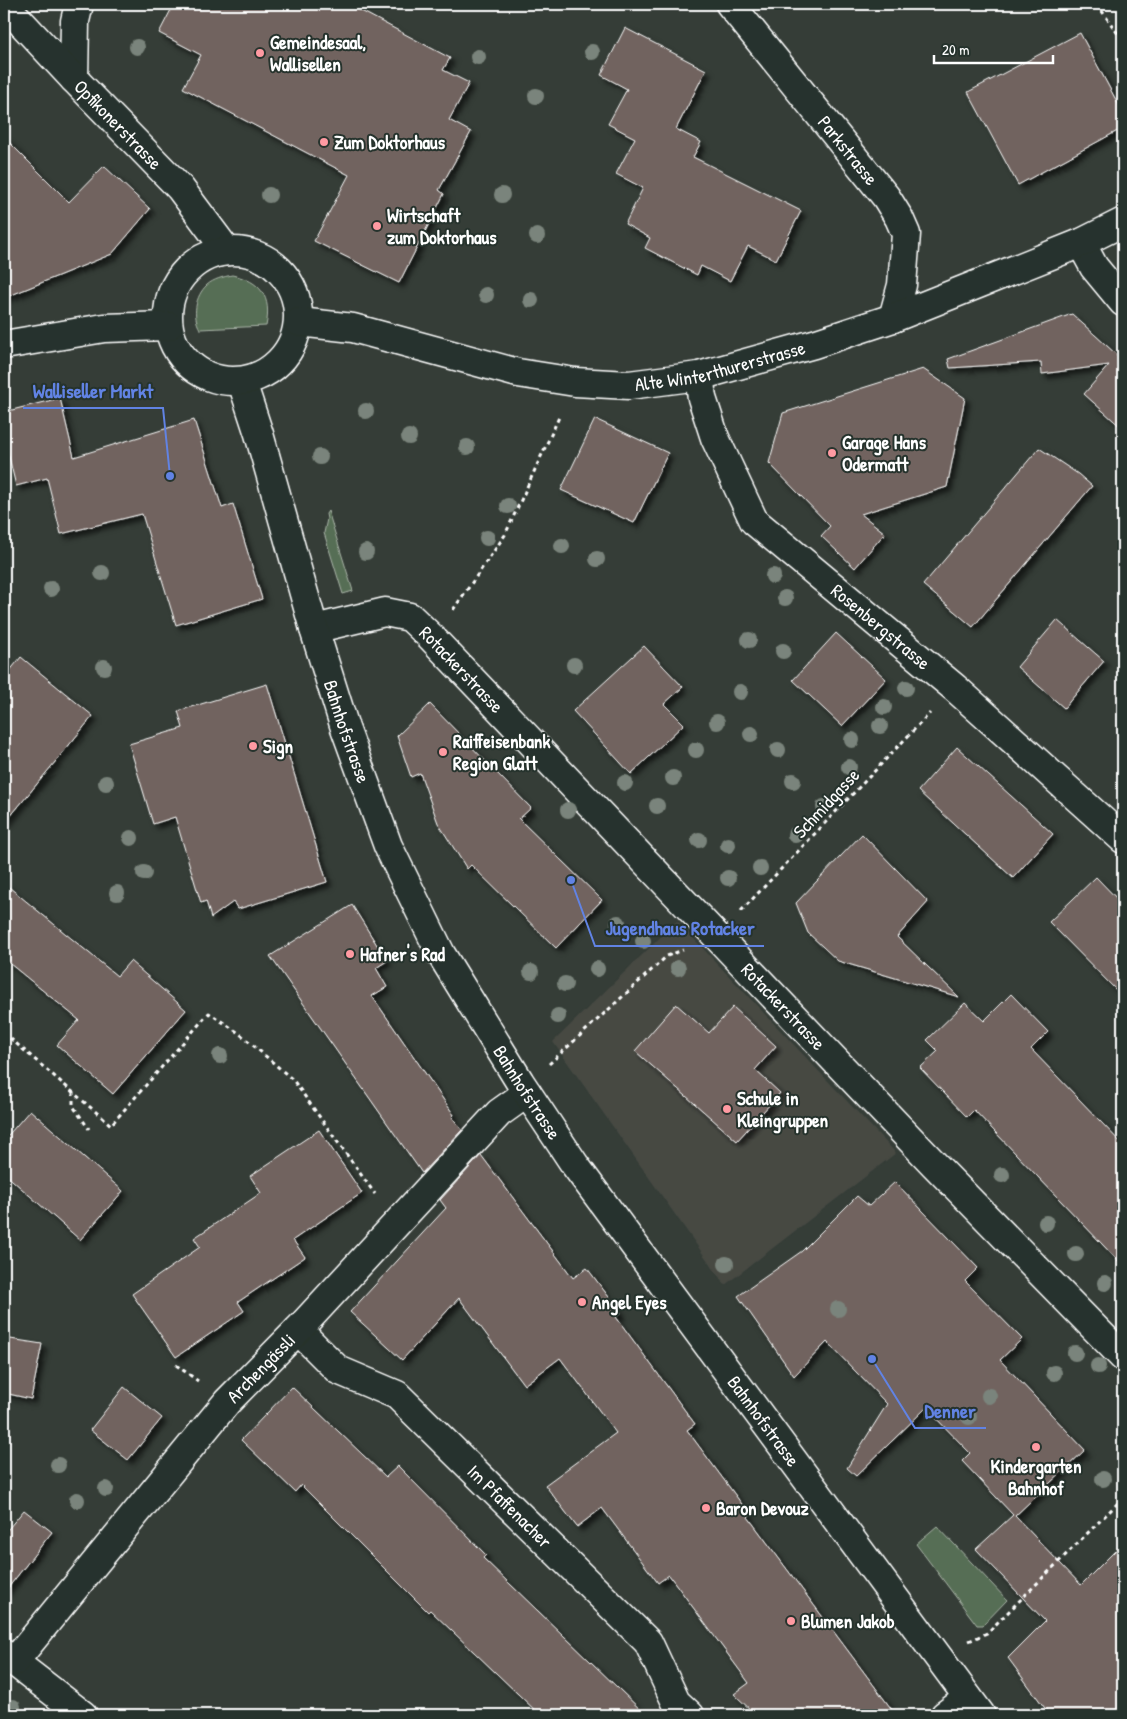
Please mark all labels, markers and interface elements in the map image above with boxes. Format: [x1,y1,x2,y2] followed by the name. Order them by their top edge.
[270,29,366,77] place label: Gemeindesaal, Wallisellen
[934,32,1053,64] scale bar
[942,39,969,60] text: 20 m
[254,47,266,59] marker: Gemeindesaal, Wallisellen
[68,74,168,176] street label: Opfikonerstrasse
[812,110,885,191] street label: Parkstrasse
[334,129,446,155] place label: Zum Doktorhaus
[318,136,330,148] marker: Zum Doktorhaus
[387,202,497,250] place label: Wirtschaft zum Doktorhaus
[371,220,383,232] marker: Wirtschaft zum Doktorhaus
[633,334,808,397] street label: Alte Winterthurerstrasse
[23,373,163,408] callout: Walliseller Markt
[33,377,154,404] text: Walliseller Markt
[842,429,927,477] place label: Garage Hans Odermatt
[826,447,838,459] marker: Garage Hans Odermatt
[826,578,936,676] street label: Rosenbergstrasse
[414,620,510,719] street label: Rotackerstrasse
[318,677,377,787] street label: Bahnhofstrasse
[453,728,550,777] place label: Raiffeisenbank Region Glatt
[263,733,293,760] place label: Sign
[247,740,259,752] marker: Sign
[437,746,449,758] marker: Raiffeisenbank Region Glatt
[787,762,865,844] street label: Schmidgasse
[595,911,764,946] callout: Jugendhaus Rotacker
[605,914,755,942] text: Jugendhaus Rotacker
[360,941,446,967] place label: Hafner's Rad
[344,948,356,960] marker: Hafner's Rad
[736,957,832,1056] street label: Rotackerstrasse
[487,1040,568,1145] street label: Bahnhofstrasse
[737,1085,829,1134] place label: Schule in Kleingruppen
[721,1103,733,1115] marker: Schule in Kleingruppen
[592,1289,667,1316] place label: Angel Eyes
[576,1296,588,1308] marker: Angel Eyes
[220,1327,301,1408] street label: Archengässli
[722,1370,806,1472] street label: Bahnhofstrasse
[915,1393,986,1428] callout: Denner
[924,1397,976,1424] text: Denner
[1030,1441,1042,1453] marker: Kindergarten Bahnhof
[991,1453,1082,1501] place label: Kindergarten Bahnhof
[462,1459,558,1554] street label: Im Pfaffenacher
[716,1495,809,1521] place label: Baron Devouz
[700,1502,712,1514] marker: Baron Devouz
[801,1608,895,1634] place label: Blumen Jakob
[785,1615,797,1627] marker: Blumen Jakob

